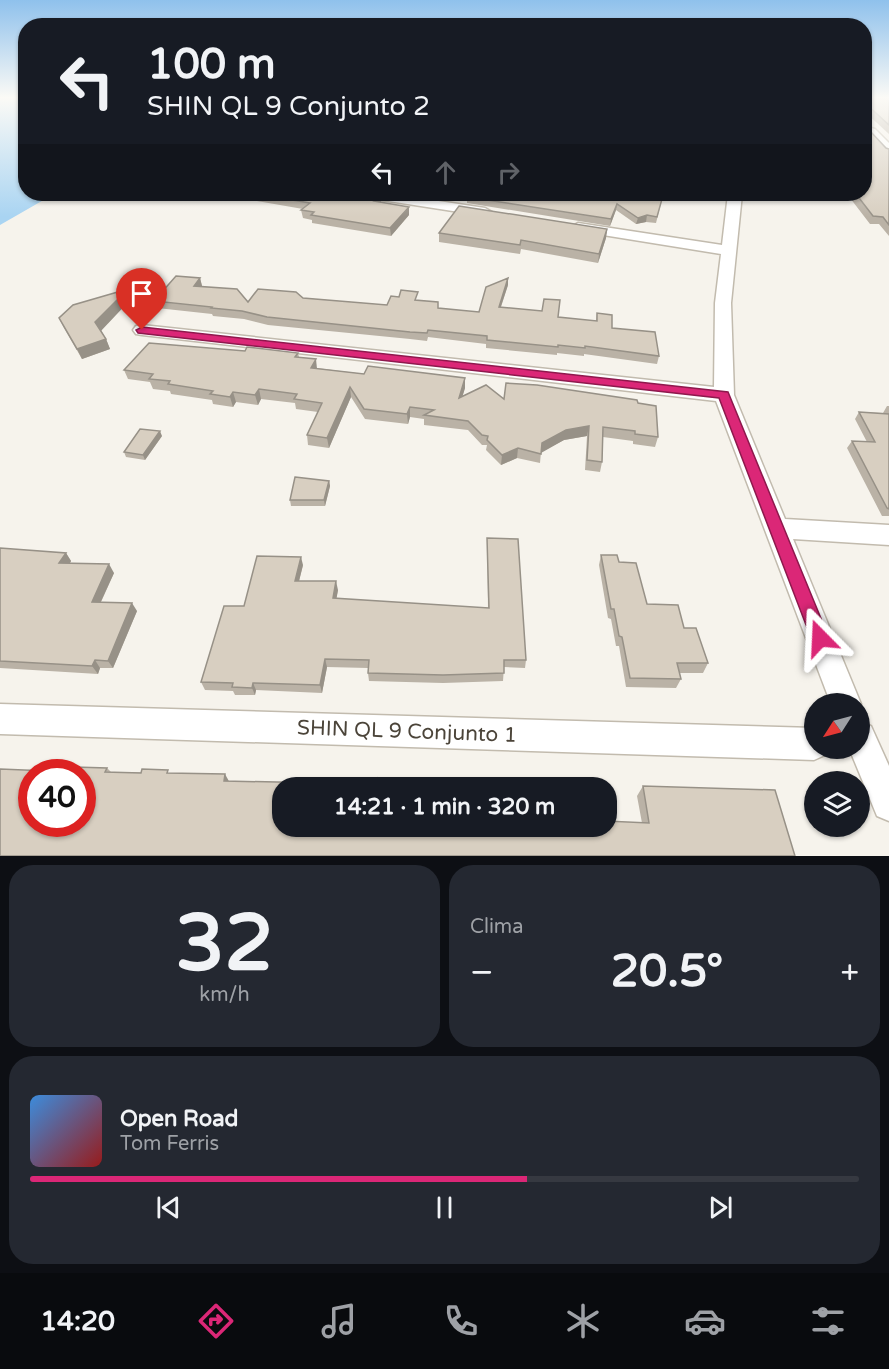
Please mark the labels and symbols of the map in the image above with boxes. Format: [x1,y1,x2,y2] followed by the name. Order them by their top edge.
[116,268,167,330] pin
[788,606,852,670] position arrow
[804,693,870,759] north arrow
[297,715,517,748] street label: SHIN QL 9 Conjunto 1
[18,759,96,837] speed limit sign: 40

